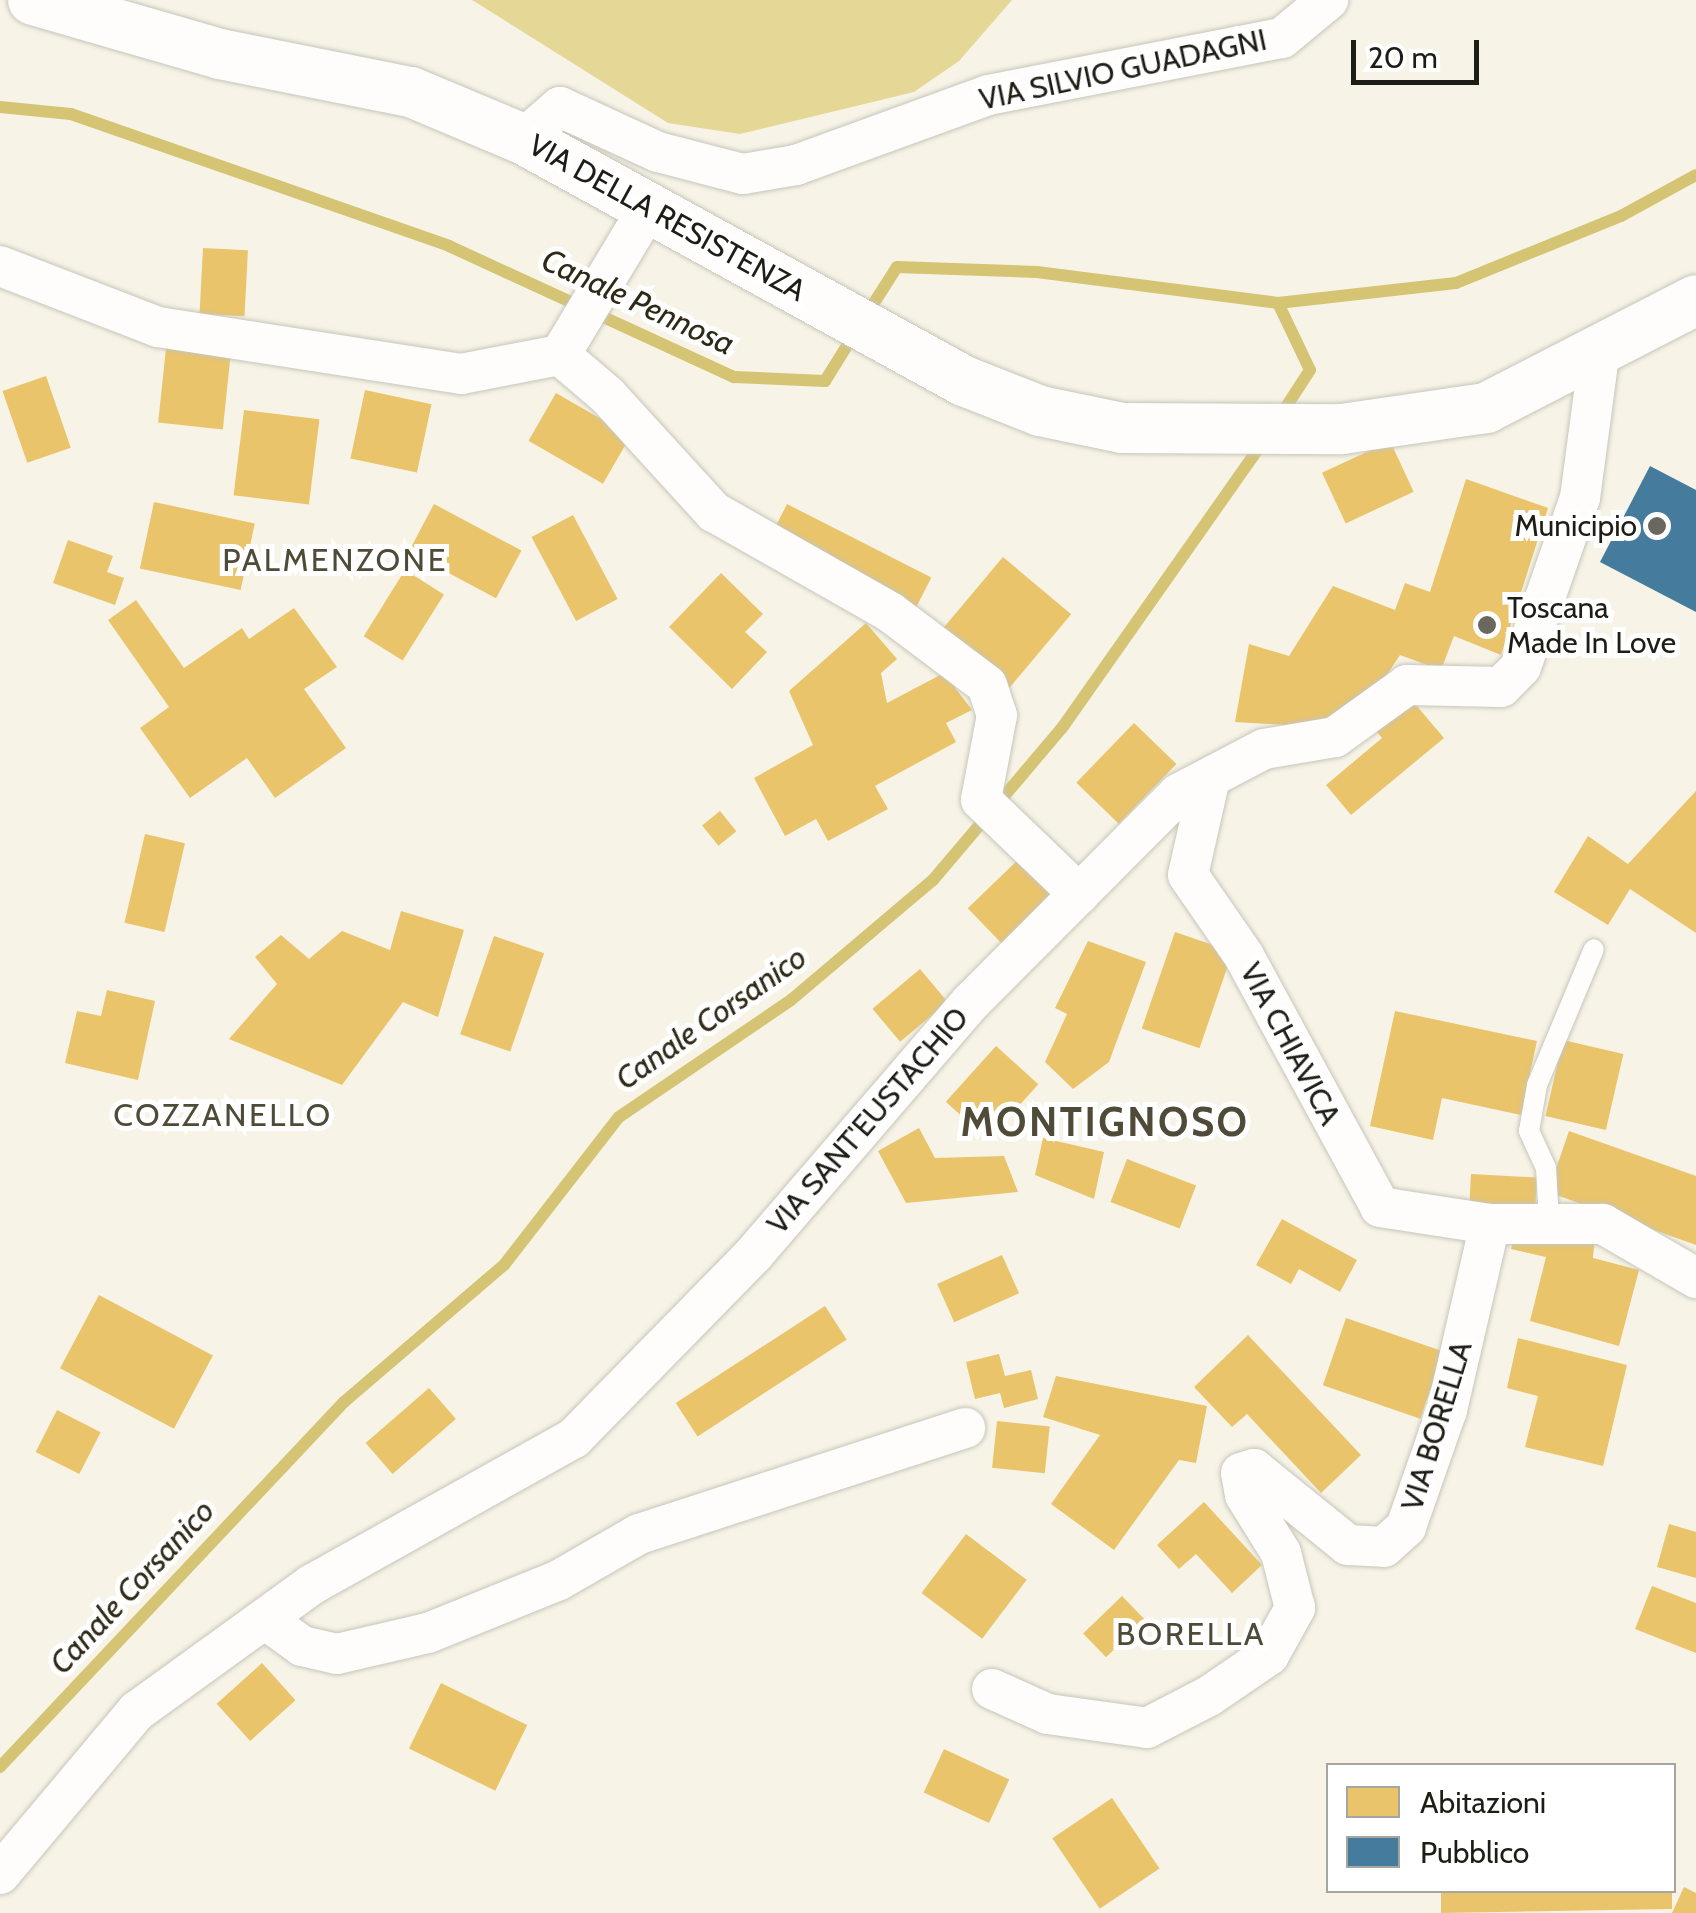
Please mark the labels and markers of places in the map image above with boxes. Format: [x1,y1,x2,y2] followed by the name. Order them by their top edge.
[1515,508,1637,544] place label: Municipio
[1646,515,1668,537] marker: Municipio
[1507,590,1676,660] place label: Toscana Made In Love
[1476,614,1498,636] marker: Toscana Made In Love

